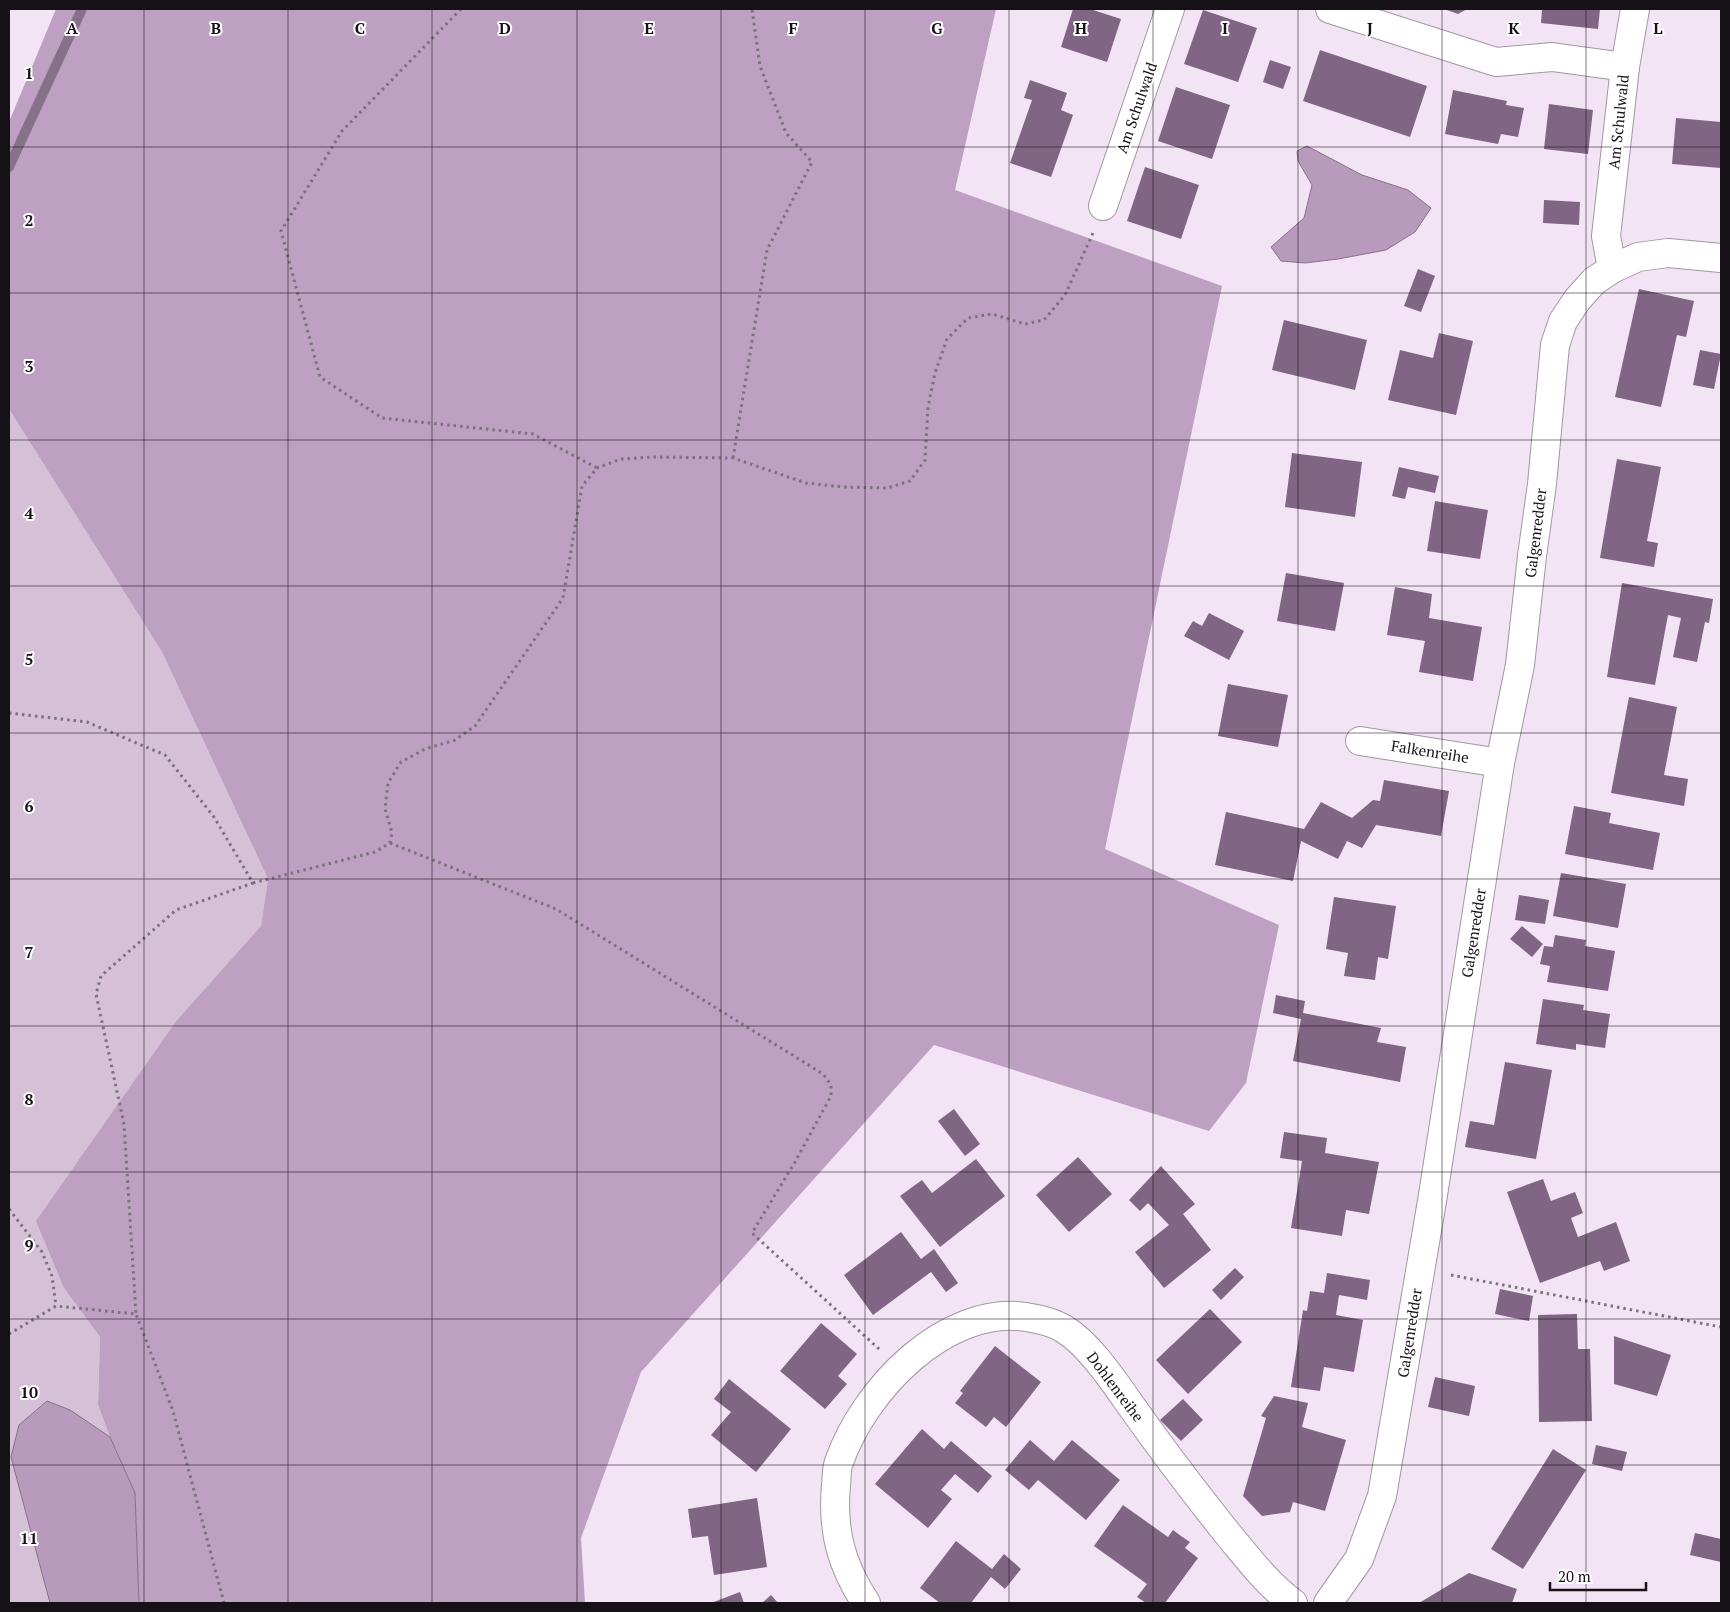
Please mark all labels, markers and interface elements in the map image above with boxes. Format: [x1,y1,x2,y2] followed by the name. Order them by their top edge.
[66,17,78,39] text: A
[211,17,221,39] text: B
[355,17,365,39] text: C
[499,17,511,39] text: D
[644,17,654,39] text: E
[788,17,798,39] text: F
[931,17,943,39] text: G
[1075,17,1087,39] text: H
[1222,17,1228,39] text: I
[1367,17,1373,39] text: J
[1508,17,1520,39] text: K
[1653,17,1663,39] text: L
[1111,59,1161,156] street label: Am Schulwald
[24,62,34,84] text: 1
[1603,74,1633,170] street label: Am Schulwald
[24,209,34,231] text: 2
[24,355,34,377] text: 3
[1520,487,1550,579] street label: Galgenredder
[24,502,34,524] text: 4
[24,648,34,670] text: 5
[1390,735,1470,767] street label: Falkenreihe
[24,795,34,817] text: 6
[1456,887,1490,979] street label: Galgenredder
[24,941,34,963] text: 7
[24,1088,34,1110] text: 8
[24,1234,34,1256] text: 9
[1392,1287,1426,1379] street label: Galgenredder
[1083,1347,1149,1426] street label: Dohlenreihe
[20,1381,38,1403] text: 10
[20,1527,38,1549] text: 11
[1550,1560,1646,1592] scale bar
[1558,1566,1591,1586] text: 20 m

